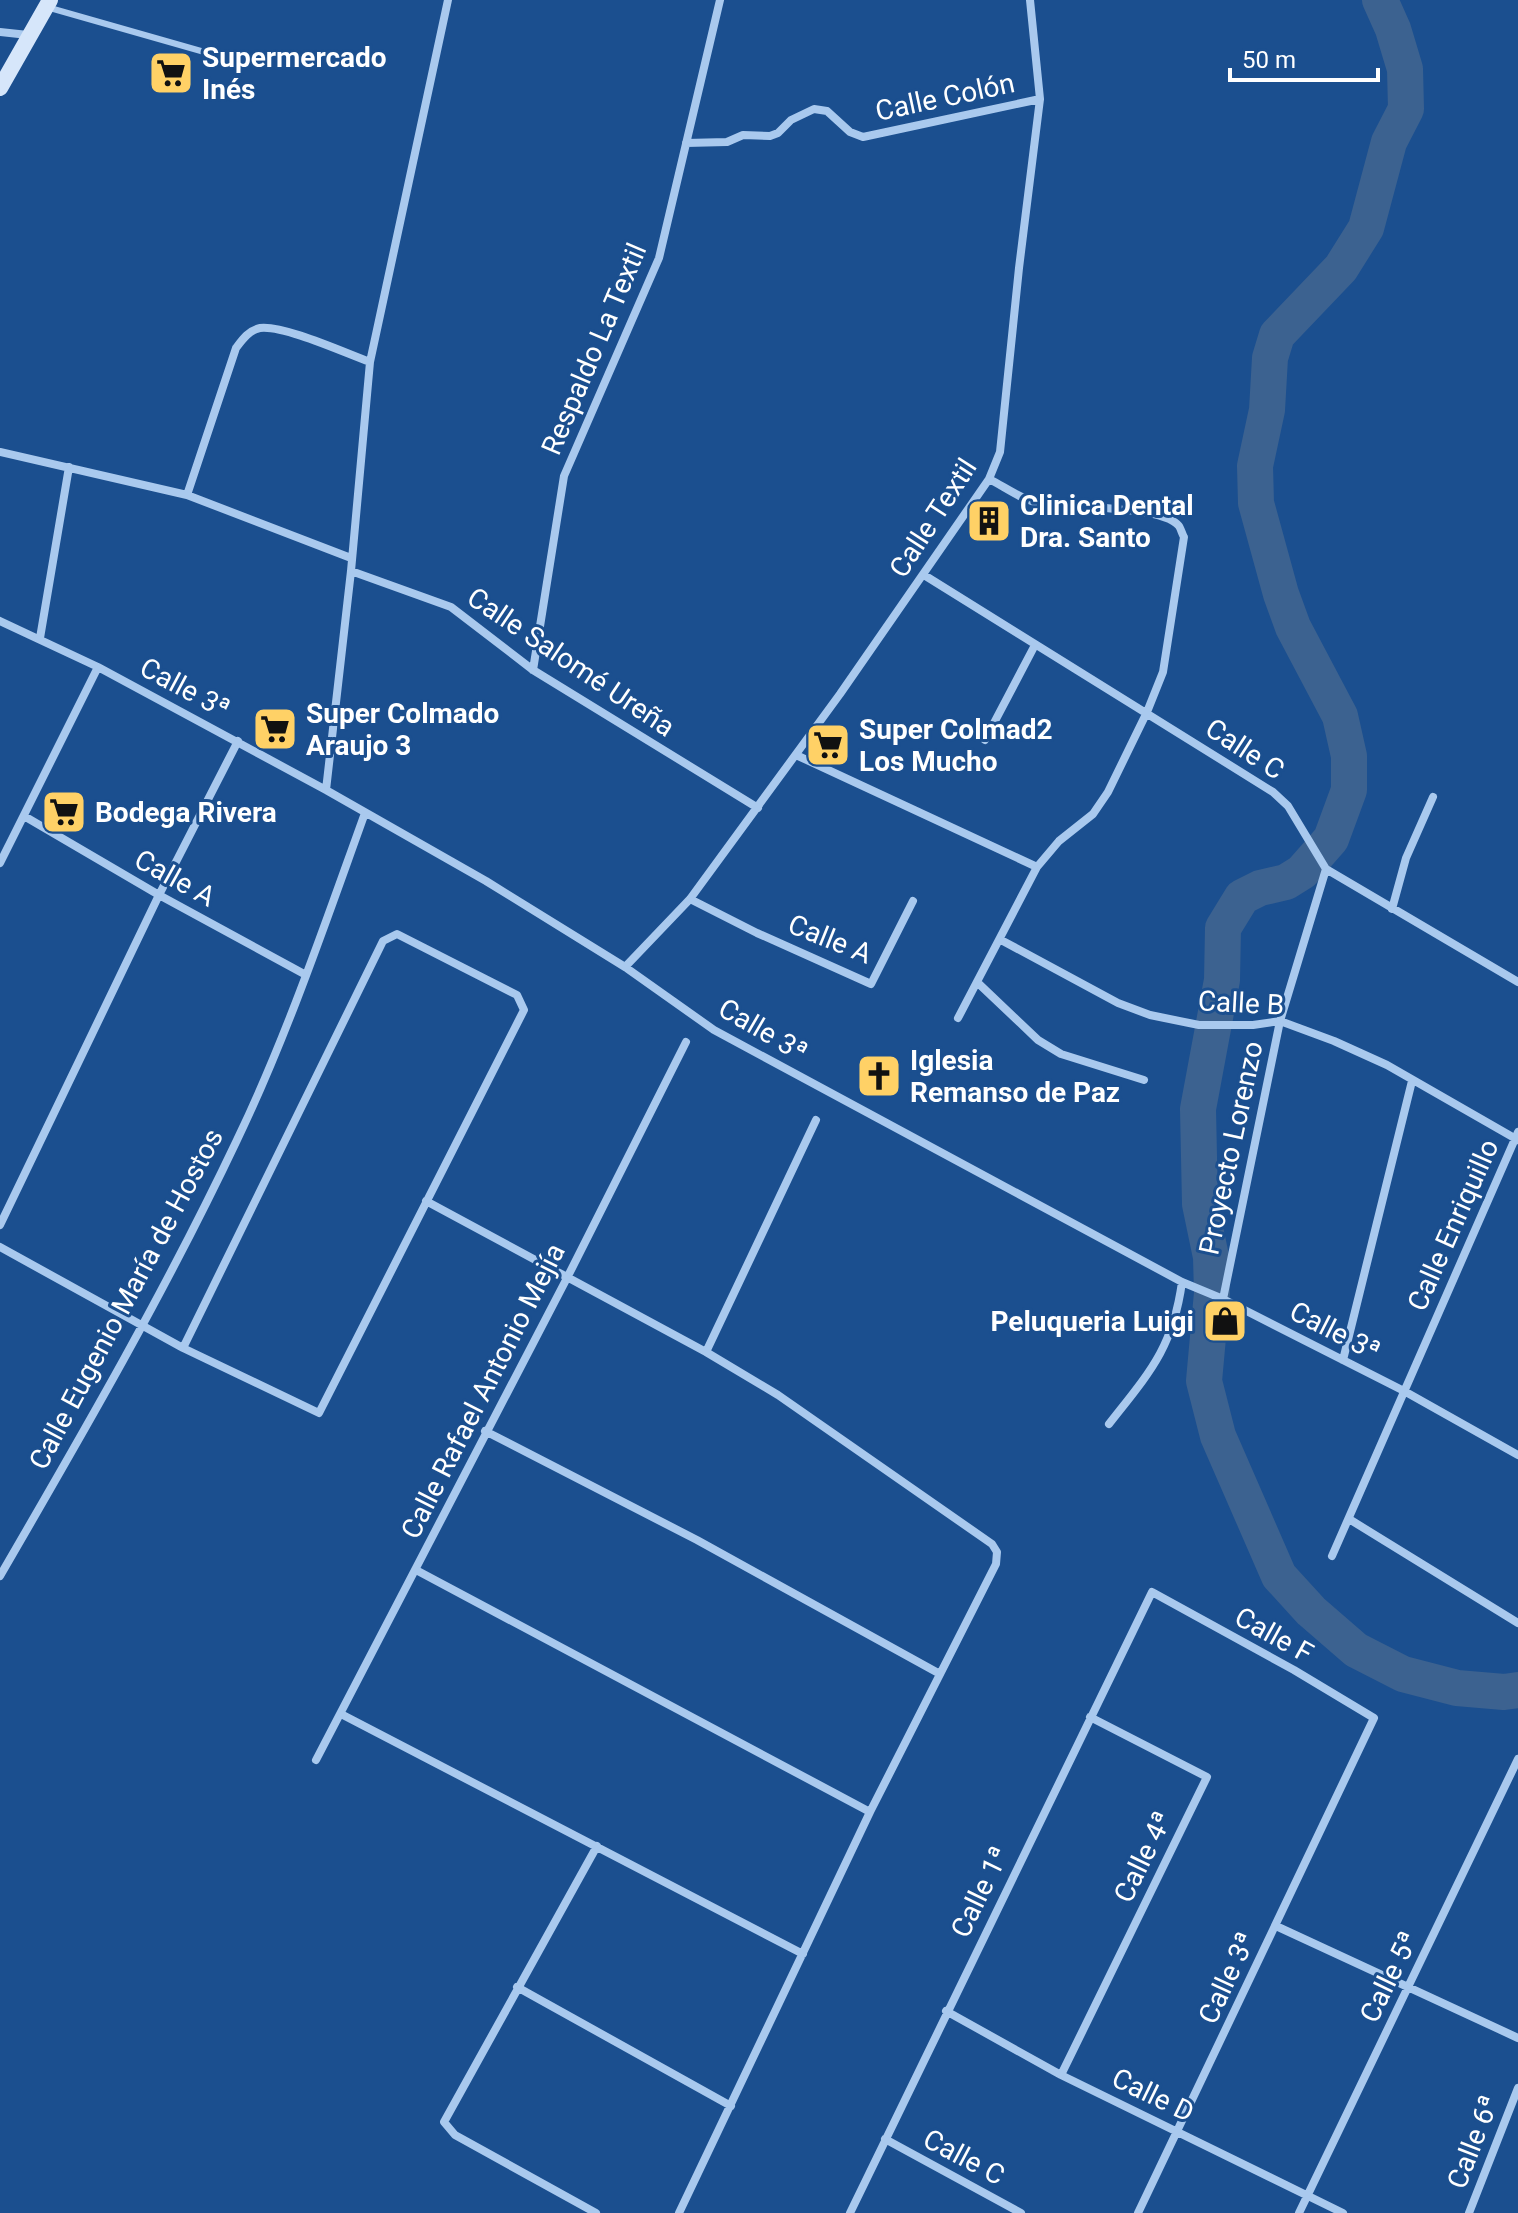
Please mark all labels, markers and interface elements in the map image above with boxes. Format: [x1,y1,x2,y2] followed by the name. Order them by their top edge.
[1230,32,1378,82] scale bar
[202,41,387,106] place label: Supermercado Inés
[1242,46,1296,74] text: 50 m
[147,49,195,97] supermarket icon: Supermercado Inés
[872,66,1018,128] street label: Calle Colón
[535,238,653,460] street label: Respaldo La Textil
[882,452,984,584] street label: Calle Textil
[1020,489,1194,554] place label: Clinica Dental Dra. Santo
[965,497,1013,545] building icon: Clinica Dental Dra. Santo
[461,580,681,744] street label: Calle Salomé Ureña
[134,651,236,725] street label: Calle 3ª
[306,697,499,762] place label: Super Colmado Araujo 3
[251,705,299,753] supermarket icon: Super Colmado Araujo 3
[1199,711,1291,787] street label: Calle C
[859,713,1053,778] place label: Super Colmad2 Los Mucho
[804,721,852,769] supermarket icon: Super Colmad2 Los Mucho
[40,788,88,836] supermarket icon: Bodega Rivera
[95,796,277,829] place label: Bodega Rivera
[129,842,221,914] street label: Calle A
[783,907,877,971] street label: Calle A
[1197,984,1285,1022] street label: Calle B
[713,991,813,1069] street label: Calle 3ª
[1192,1038,1270,1258] street label: Proyecto Lorenzo
[910,1044,1120,1109] place label: Iglesia Remanso de Paz
[855,1052,903,1100] church icon: Iglesia Remanso de Paz
[22,1123,230,1475] street label: Calle Eugenio María de Hostos
[1400,1134,1506,1316] street label: Calle Enriquillo
[394,1238,572,1544] street label: Calle Rafael Antonio Mejía
[1284,1294,1386,1368] street label: Calle 3ª
[1201,1297,1249,1345] shop icon: Peluqueria Luigi
[990,1305,1194,1338] place label: Peluqueria Luigi
[1229,1600,1319,1670] street label: Calle F
[1107,1806,1179,1908] street label: Calle 4ª
[944,1841,1016,1943] street label: Calle 1ª
[1353,1926,1425,2028] street label: Calle 5ª
[1192,1927,1262,2029] street label: Calle 3ª
[1107,2061,1199,2129] street label: Calle D
[1440,2091,1506,2193] street label: Calle 6ª
[918,2122,1010,2192] street label: Calle C

